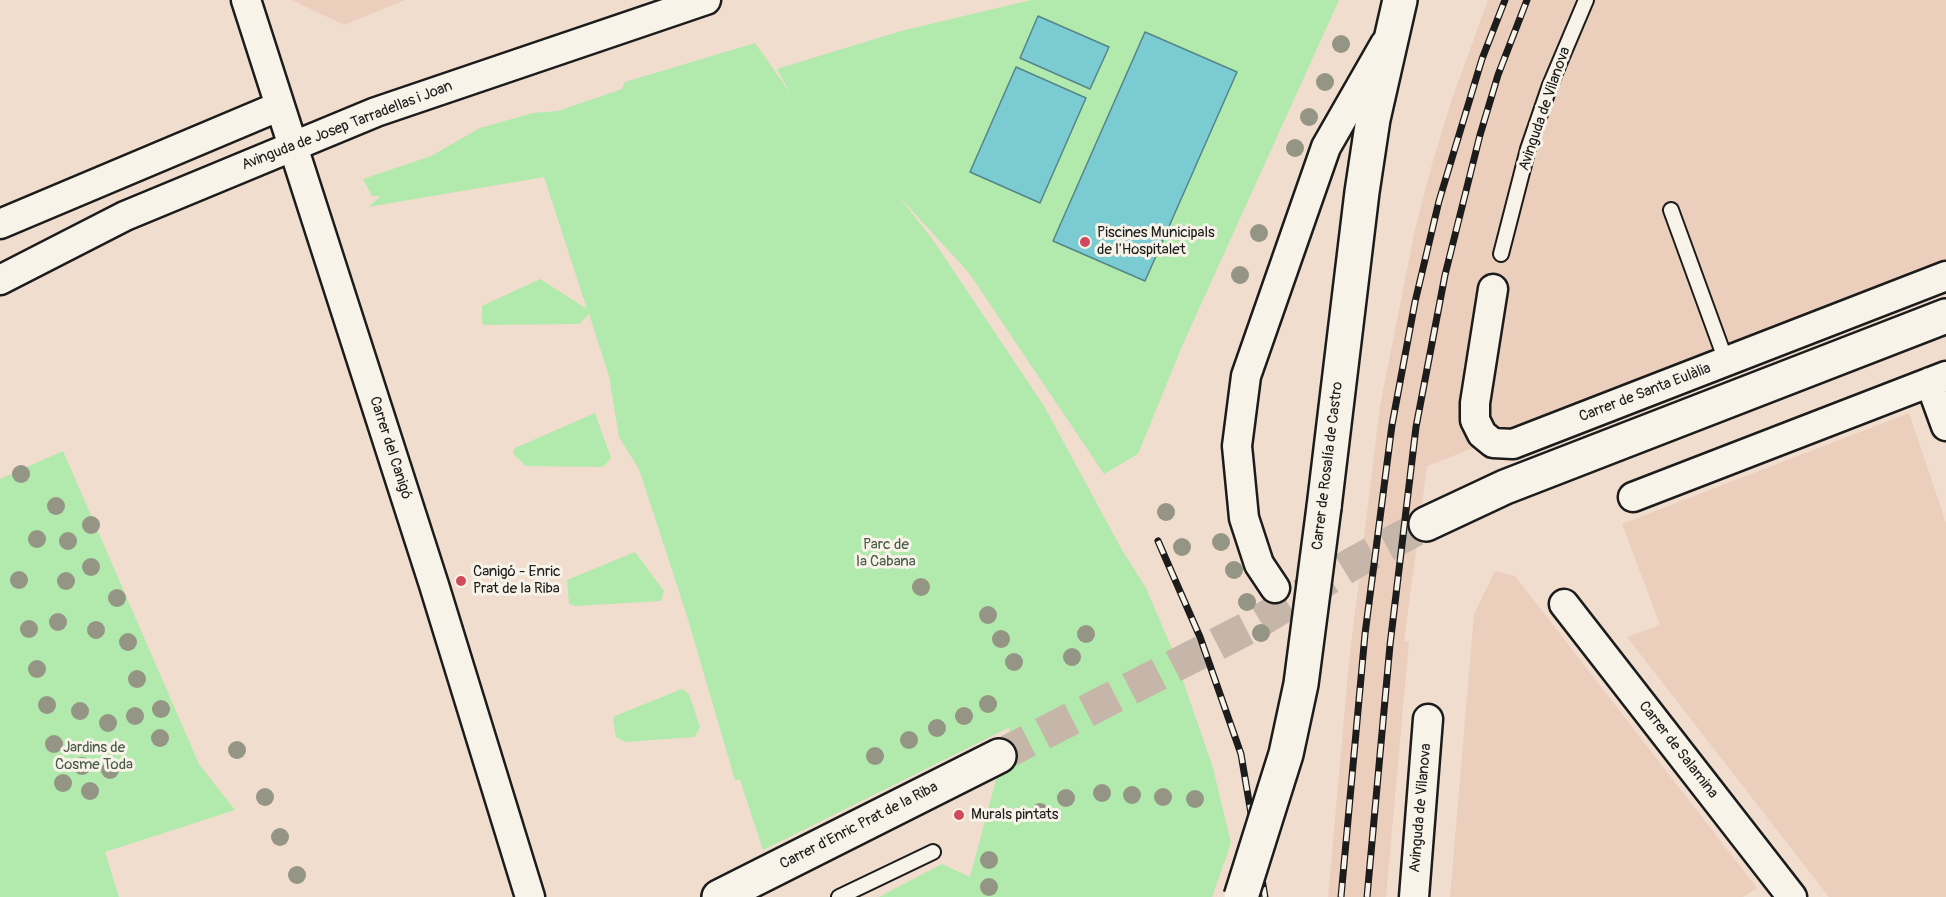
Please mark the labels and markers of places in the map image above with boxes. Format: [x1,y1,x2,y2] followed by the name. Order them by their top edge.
[1097,224,1215,259] place label: Piscines Municipals de l'Hospitalet
[1078,235,1092,249] marker: Piscines Municipals de l'Hospitalet
[473,563,561,598] place label: Canigó - Enric Prat de la Riba
[454,574,468,588] marker: Canigó - Enric Prat de la Riba
[971,806,1058,824] place label: Murals pintats
[952,808,966,822] marker: Murals pintats

